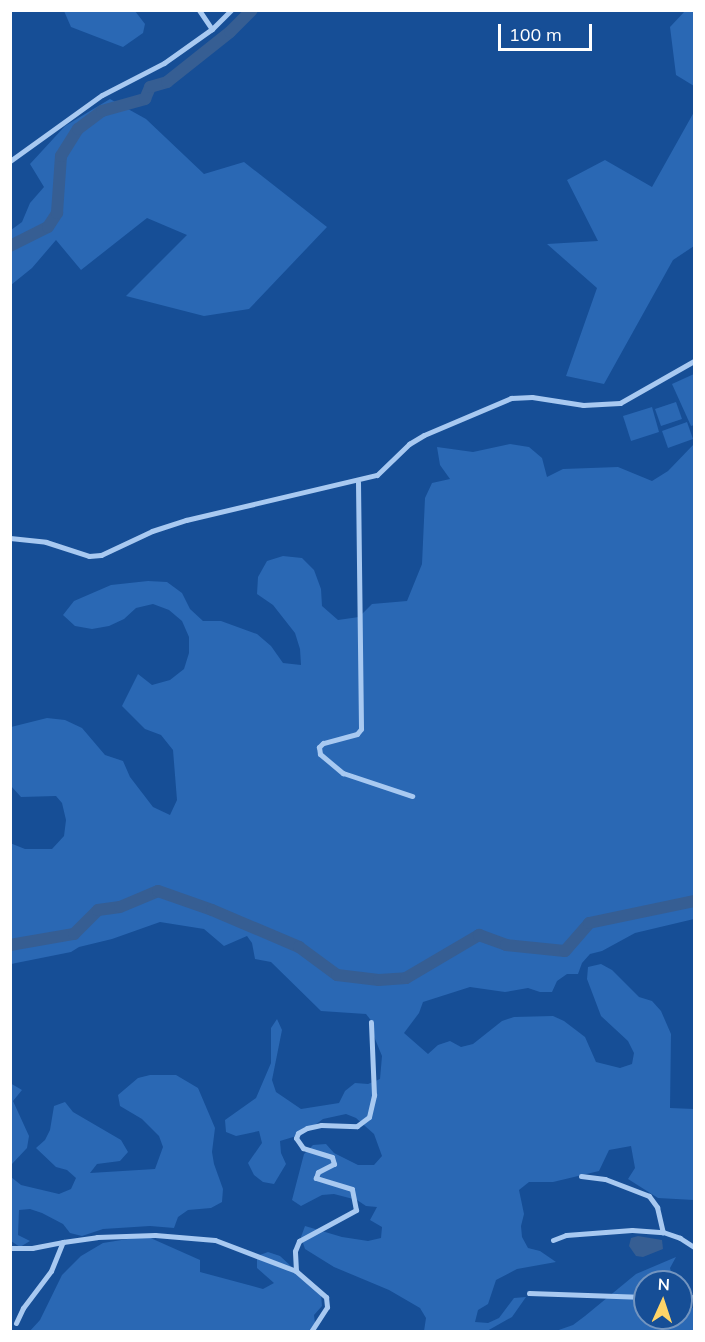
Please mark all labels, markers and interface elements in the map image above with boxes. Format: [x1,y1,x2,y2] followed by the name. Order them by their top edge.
[501,12,596,50] scale bar
[509,23,562,46] text: 100 m
[633,1270,693,1330] north arrow
[657,1274,670,1294] text: N

